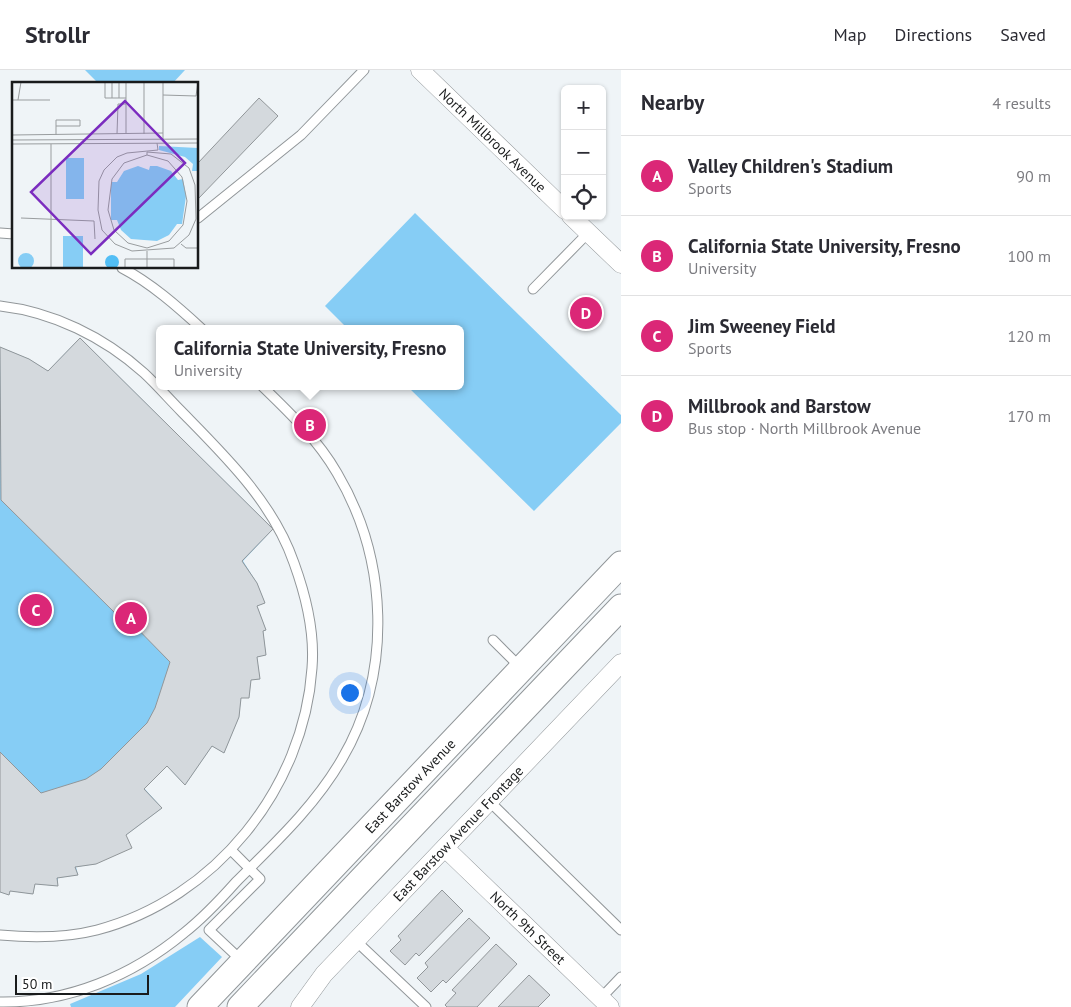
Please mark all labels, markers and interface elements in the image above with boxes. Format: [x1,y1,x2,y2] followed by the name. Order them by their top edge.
[25,19,90,50] text: Strollr
[834,23,866,46] text: Map
[894,23,972,46] text: Directions
[1000,23,1046,46] text: Saved
[12,82,199,269] inset map
[435,84,550,196] street label: North Millbrook Avenue
[561,85,606,220] map controls
[561,85,606,130] button: +
[641,89,704,116] text: Nearby
[992,93,1051,113] text: 4 results
[561,130,606,175] button: −
[688,154,893,178] text: Valley Children's Stadium
[652,166,662,186] text: A
[1016,166,1051,186] text: 90 m
[561,175,606,220] button: locate
[688,178,732,198] text: Sports
[688,234,961,258] text: California State University, Fresno
[652,246,662,266] text: B
[1008,246,1051,266] text: 100 m
[688,258,756,278] text: University
[570,294,602,332] pin: D
[688,314,836,338] text: Jim Sweeney Field
[156,325,464,390] popup
[653,326,661,346] text: C
[1008,326,1051,346] text: 120 m
[174,336,446,360] text: California State University, Fresno
[688,338,732,358] text: Sports
[174,360,242,380] text: University
[688,394,871,418] text: Millbrook and Barstow
[294,406,326,444] pin: B
[652,406,662,426] text: D
[1008,406,1051,426] text: 170 m
[688,418,921,438] text: Bus stop · North Millbrook Avenue
[20,591,52,629] pin: C
[115,599,147,637] pin: A
[337,680,363,706] your location
[361,735,459,837] street label: East Barstow Avenue
[389,762,527,905] street label: East Barstow Avenue Frontage
[486,887,569,968] street label: North 9th Street
[15,972,149,995] scale bar
[22,975,52,993] text: 50 m

